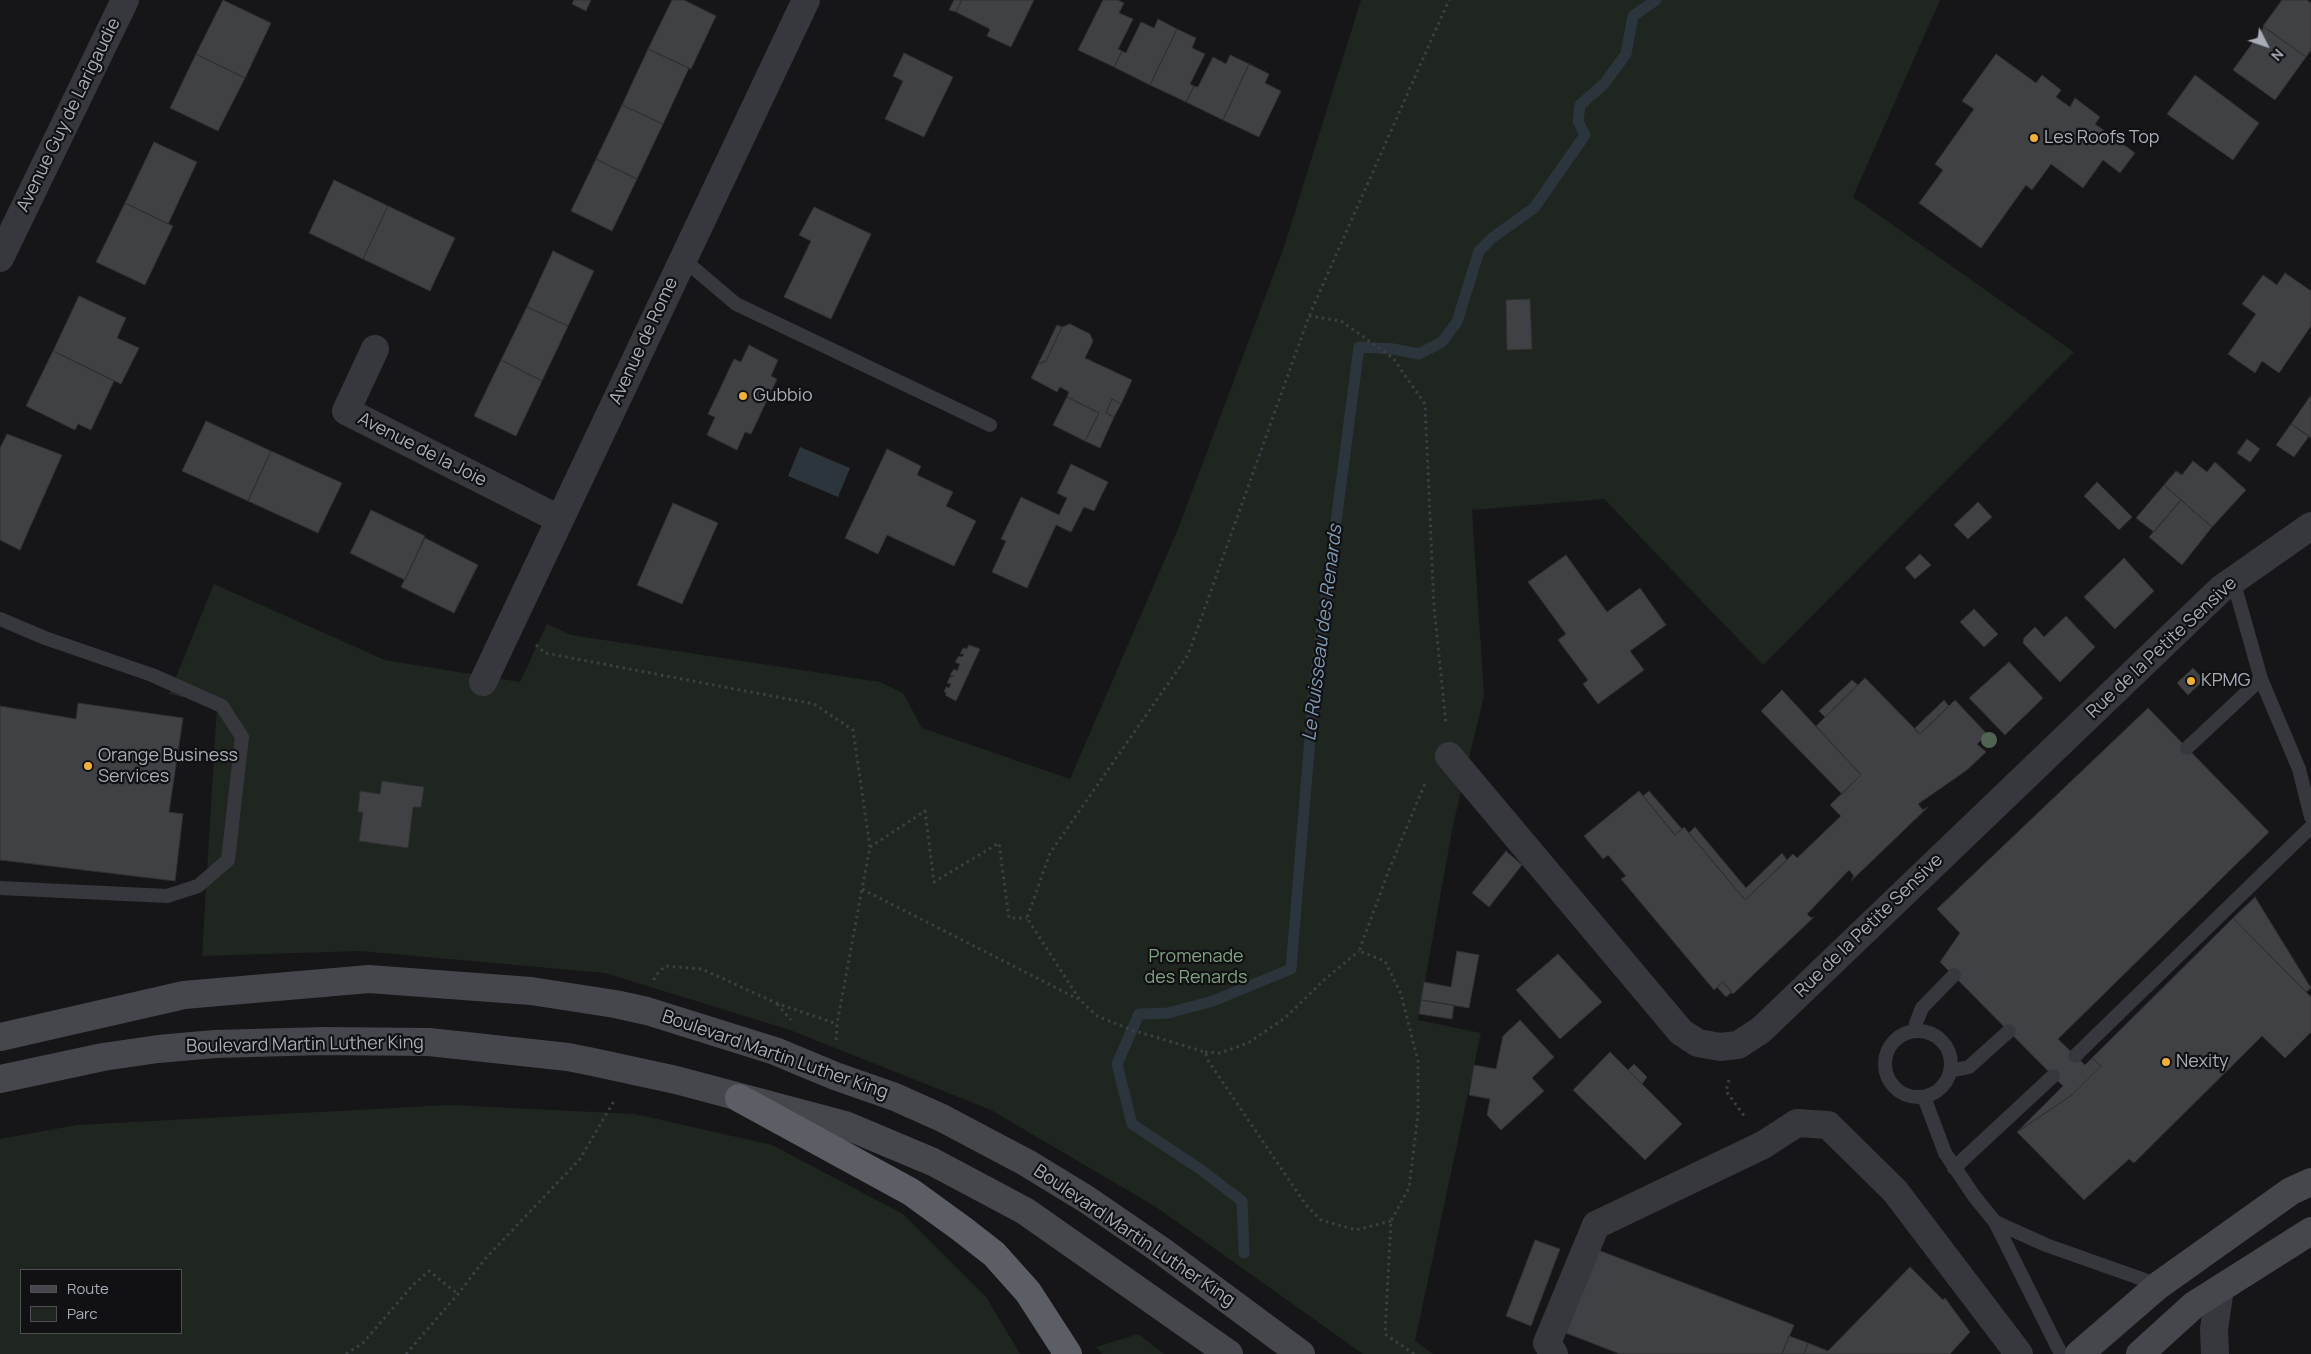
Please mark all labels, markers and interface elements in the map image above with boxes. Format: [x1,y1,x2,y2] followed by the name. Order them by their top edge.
[13,14,125,216] street label: Avenue Guy de Larigaudie
[2241,20,2291,70] north arrow
[2267,45,2288,65] text: N
[2044,127,2159,149] place label: Les Roofs Top
[2028,132,2040,144] marker: Les Roofs Top
[605,274,683,408] street label: Avenue de Rome
[753,385,813,407] place label: Gubbio
[737,390,749,402] marker: Gubbio
[354,408,490,492] street label: Avenue de la Joie
[1298,524,1348,742] water label: Le Ruisseau des Renards
[2082,573,2242,723] street label: Rue de la Petite Sensive
[2201,670,2250,692] place label: KPMG
[2185,675,2197,687] marker: KPMG
[98,745,238,788] place label: Orange Business Services
[82,760,94,772] marker: Orange Business Services
[1790,850,1948,1002] street label: Rue de la Petite Sensive
[1145,946,1247,989] park label: Promenade des Renards
[659,1006,891,1104] street label: Boulevard Martin Luther King
[186,1032,424,1058] street label: Boulevard Martin Luther King
[2176,1051,2229,1073] place label: Nexity
[2160,1056,2172,1068] marker: Nexity
[1029,1161,1239,1311] street label: Boulevard Martin Luther King
[20,1269,182,1334] legend
[67,1278,109,1299] text: Route
[67,1303,98,1324] text: Parc

